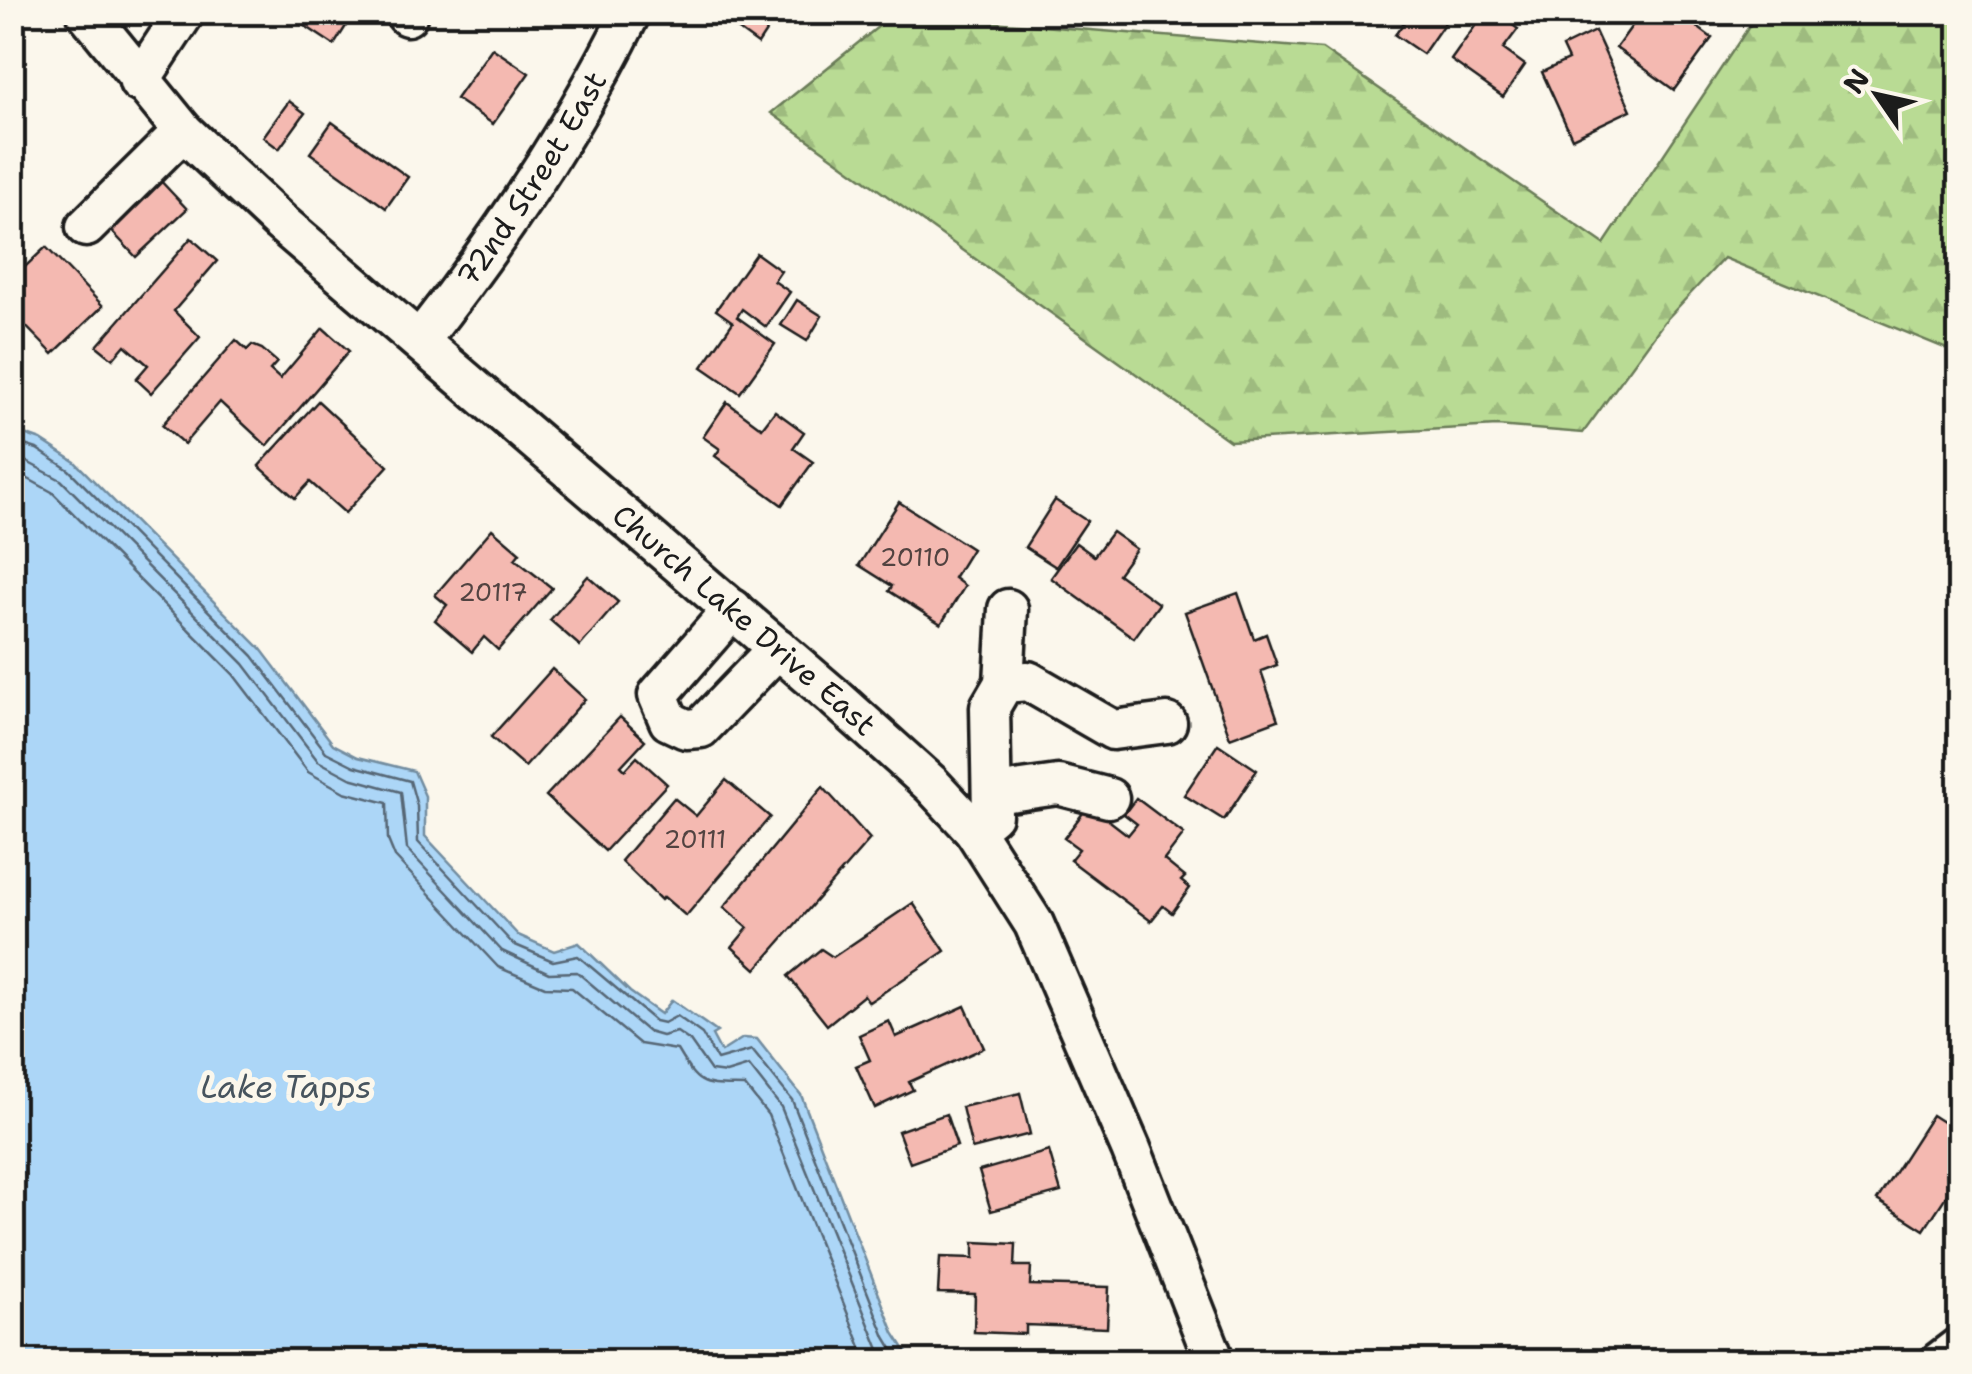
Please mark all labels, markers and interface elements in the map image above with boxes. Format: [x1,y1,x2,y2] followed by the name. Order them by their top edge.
[1827,45,1927,145] north arrow
[1834,61,1878,101] text: N
[447,64,616,295] street label: 72nd Street East
[604,495,885,745] street label: Church Lake Drive East
[880,540,950,574] house number: 20110
[458,575,528,609] house number: 20117
[663,822,727,856] house number: 20111
[200,1065,372,1108] water label: Lake Tapps

